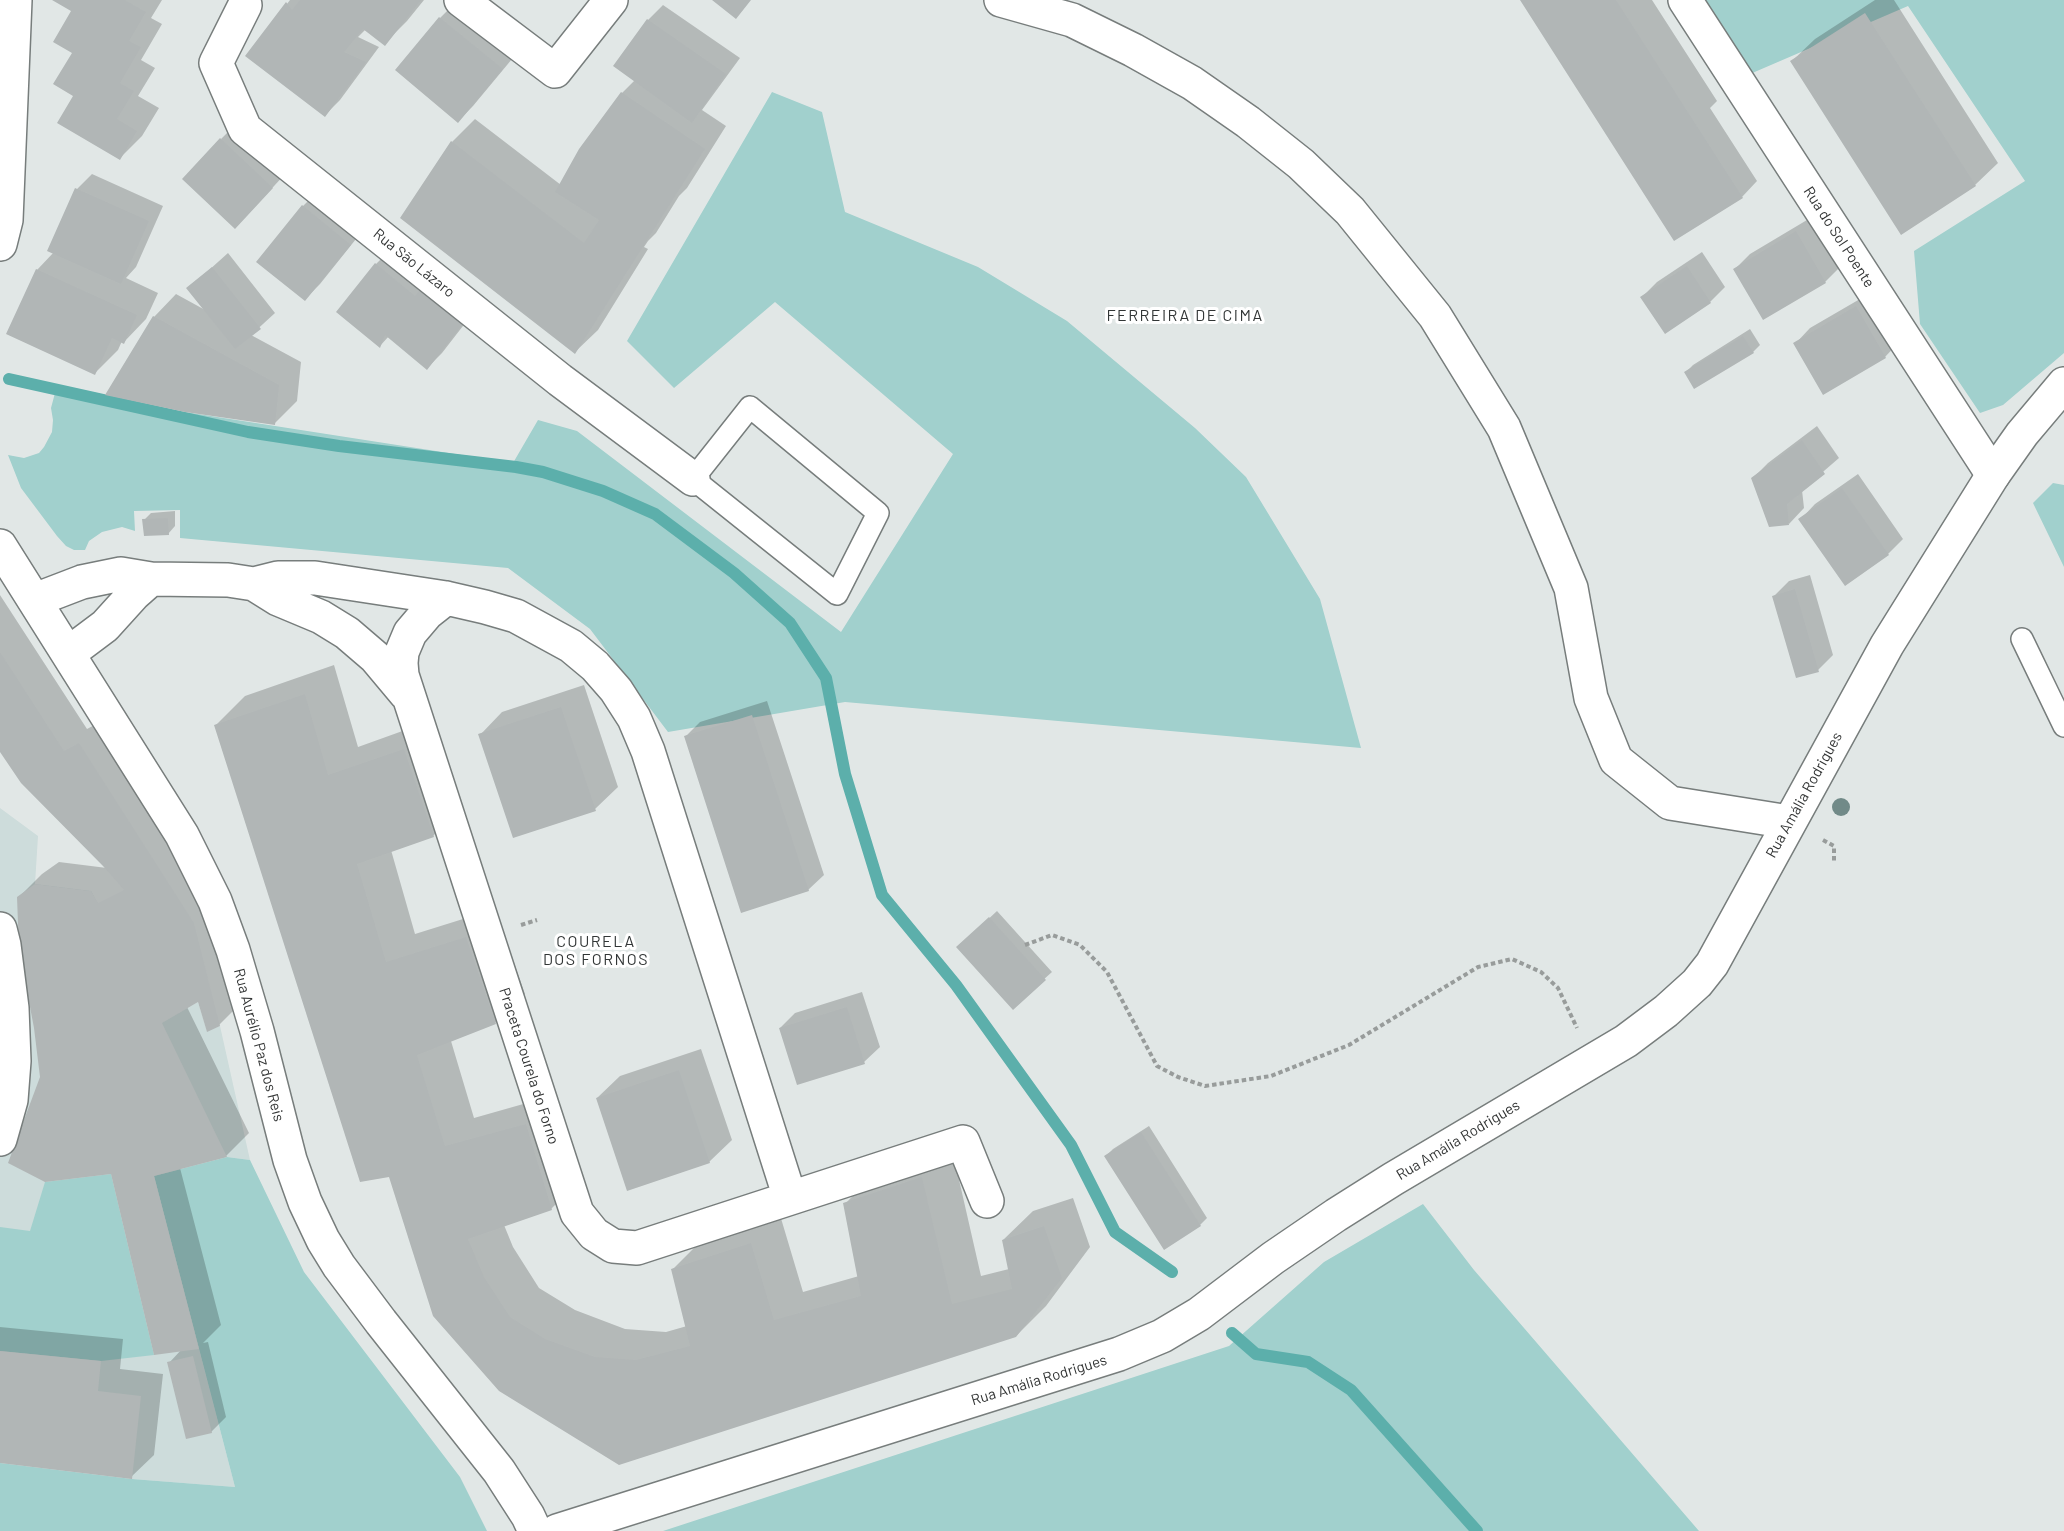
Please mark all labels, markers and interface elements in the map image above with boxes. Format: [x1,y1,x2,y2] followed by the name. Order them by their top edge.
[1800,183,1878,291] street label: Rua do Sol Poente
[370,225,458,301] street label: Rua São Lázaro
[1106,306,1264,326] district label: FERREIRA DE CIMA
[1762,729,1846,861] street label: Rua Amália Rodrigues
[543,932,649,970] district label: COURELA DOS FORNOS
[230,966,288,1124] street label: Rua Aurélio Paz dos Reis
[495,985,563,1147] street label: Praceta Courela do Forno
[1393,1096,1523,1184] street label: Rua Amália Rodrigues
[969,1351,1109,1409] street label: Rua Amália Rodrigues

